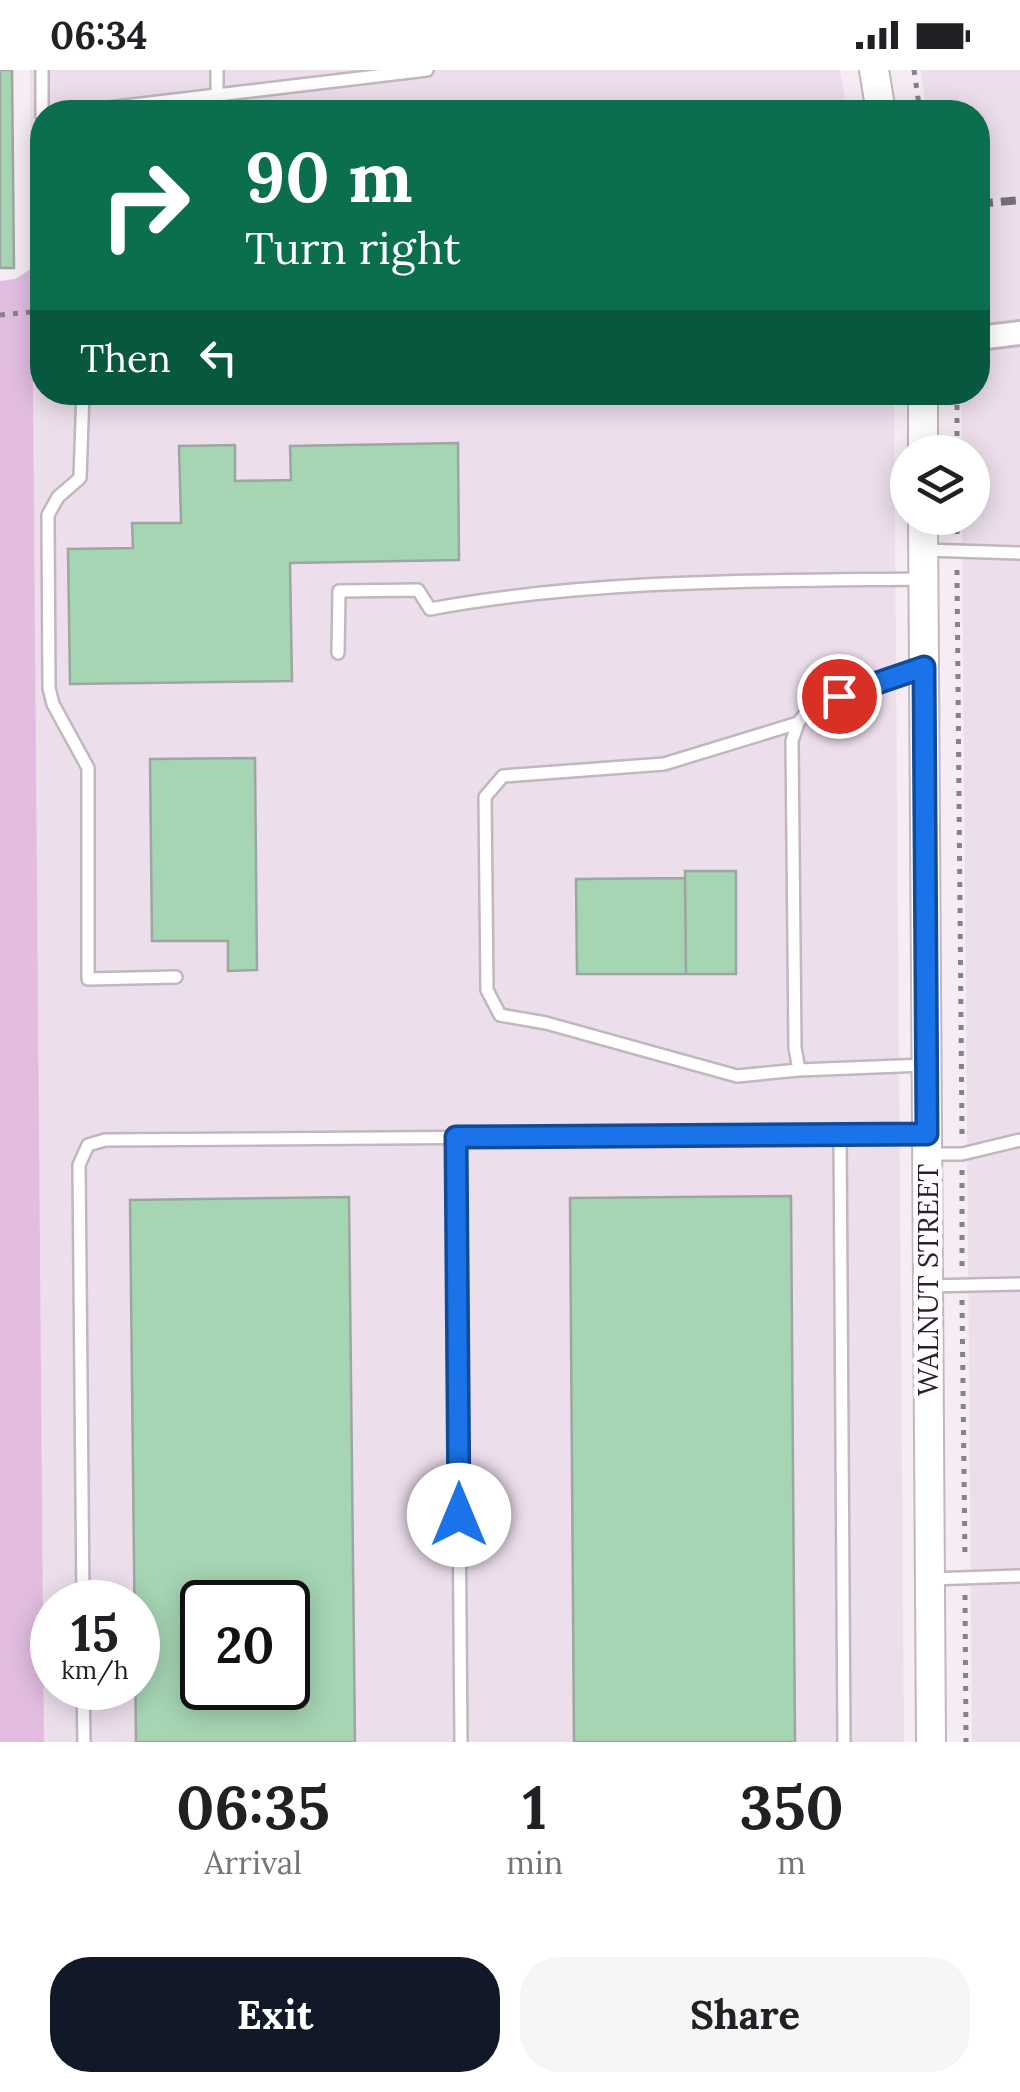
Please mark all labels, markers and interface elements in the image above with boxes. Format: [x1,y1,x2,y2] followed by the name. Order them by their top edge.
[50,11,148,59] text: 06:34
[245,132,413,221] text: 90 m
[80,140,210,270] icon: right
[245,219,461,276] text: Turn right
[191,330,246,385] icon: left
[80,334,171,382] text: Then
[890,435,990,535] map controls
[890,435,990,535] button: layers
[797,654,882,739] pin
[812,669,867,724] icon: arrive
[910,1164,946,1396] street label: WALNUT STREET
[407,1463,511,1567] position arrow
[180,1580,310,1710] speed limit sign: 20
[71,1601,119,1665] text: 15
[61,1654,129,1686] text: km/h
[176,1769,330,1845] text: 06:35
[523,1769,547,1845] text: 1
[740,1769,844,1845] text: 350
[204,1842,302,1883] text: Arrival
[506,1842,563,1883] text: min
[777,1842,806,1883] text: m
[50,1957,500,2072] button: Exit
[520,1957,970,2072] button: Share

